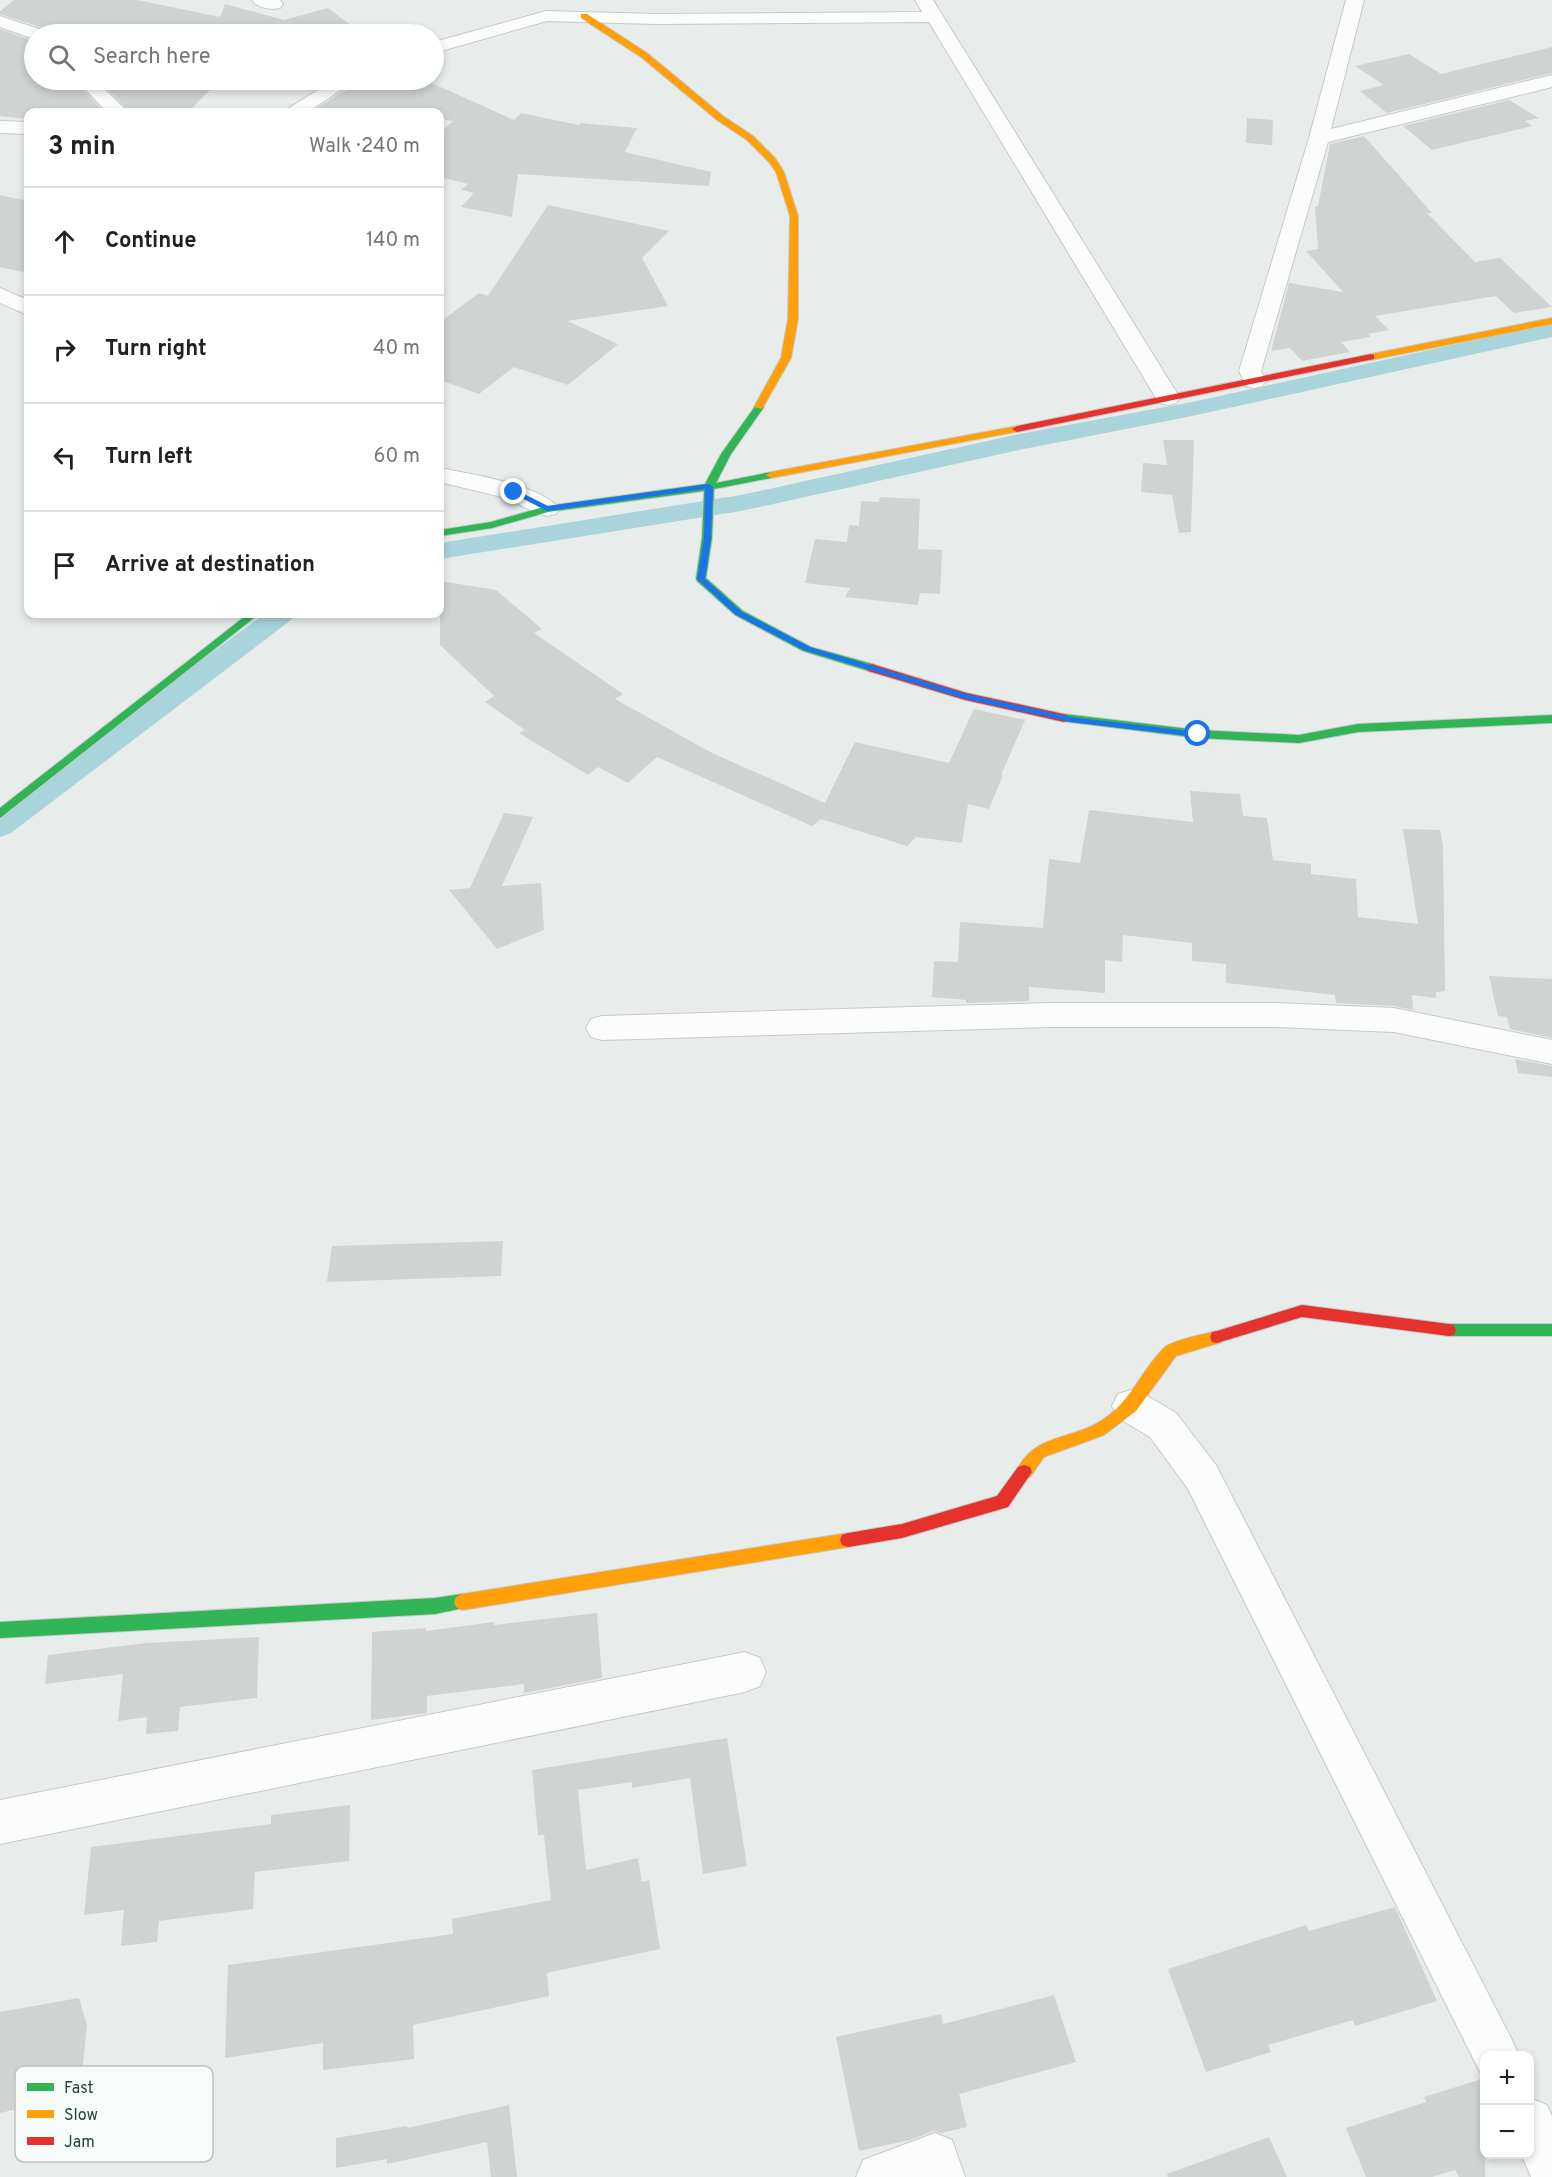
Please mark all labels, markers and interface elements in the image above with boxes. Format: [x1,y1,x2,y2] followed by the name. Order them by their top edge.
[24,24,444,90] search box
[45,41,78,74] icon: search
[93,44,211,71] text: Search here
[48,131,116,164] text: 3 min
[309,134,420,160] text: Walk · 240 m
[48,225,81,258] icon: ahead
[105,228,196,255] text: Continue
[366,228,420,254] text: 140 m
[48,333,81,366] icon: right
[105,336,207,363] text: Turn right
[373,336,420,362] text: 40 m
[48,441,81,474] icon: left
[105,444,193,471] text: Turn left
[374,444,420,470] text: 60 m
[500,478,526,504] route end
[48,549,81,582] icon: arrive
[105,552,315,579] text: Arrive at destination
[1184,720,1210,746] route start
[1480,2051,1534,2159] map controls
[1480,2051,1534,2105] button: +
[15,2066,213,2162] legend
[64,2079,94,2099] text: Fast
[1480,2105,1534,2159] button: −
[64,2106,98,2126] text: Slow
[64,2133,95,2153] text: Jam

